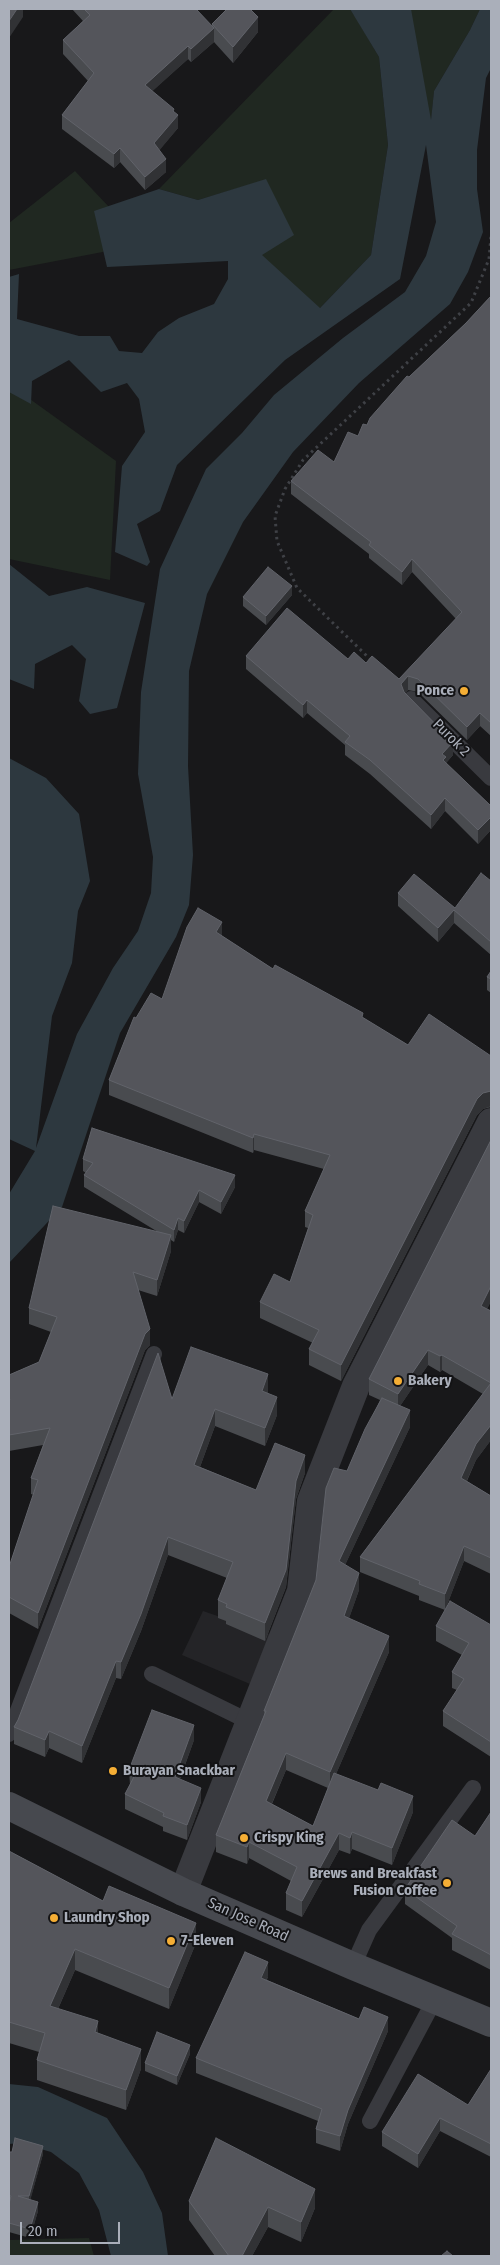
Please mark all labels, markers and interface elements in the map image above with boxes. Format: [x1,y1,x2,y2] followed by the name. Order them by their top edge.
[417,682,454,700] place label: Ponce
[458,685,470,697] marker: Ponce
[429,716,473,760] street label: Purok 2
[408,1372,452,1390] place label: Bakery
[392,1375,404,1387] marker: Bakery
[123,1762,235,1780] place label: Burayan Snackbar
[107,1765,119,1777] marker: Burayan Snackbar
[254,1829,324,1847] place label: Crispy King
[238,1832,250,1844] marker: Crispy King
[309,1865,437,1900] place label: Brews and Breakfast Fusion Coffee
[441,1877,453,1889] marker: Brews and Breakfast Fusion Coffee
[205,1894,291,1946] street label: San Jose Road
[64,1909,150,1927] place label: Laundry Shop
[48,1912,60,1924] marker: Laundry Shop
[181,1932,234,1950] place label: 7-Eleven
[165,1935,177,1947] marker: 7-Eleven
[22,2212,122,2244] scale bar
[28,2222,58,2240] text: 20 m

